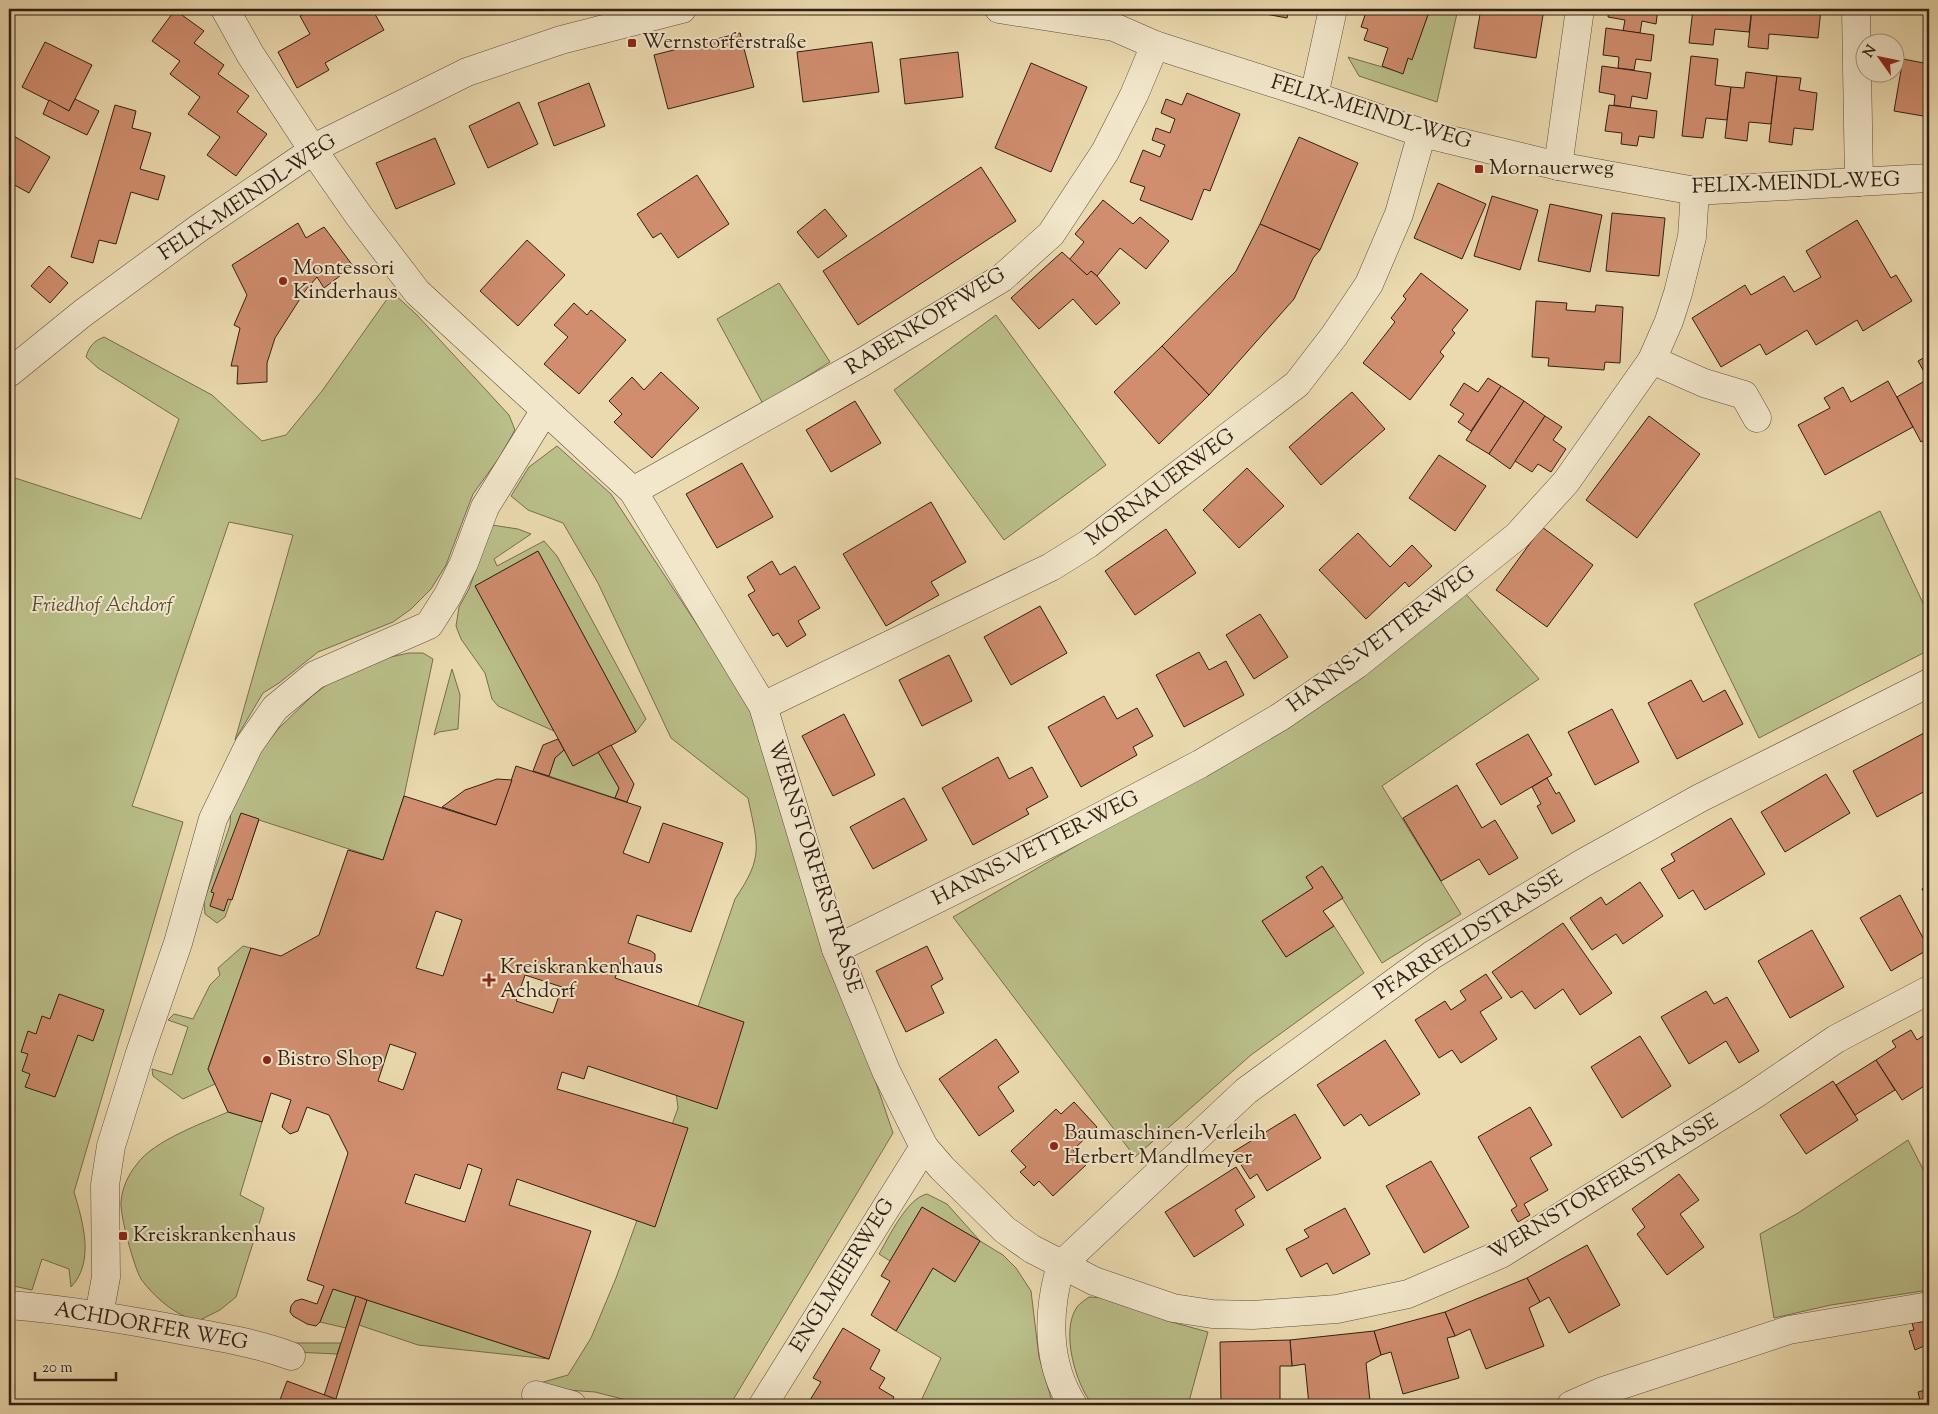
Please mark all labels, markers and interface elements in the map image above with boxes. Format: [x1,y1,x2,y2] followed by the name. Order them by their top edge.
[642,28,806,58] place label: Wernstorferstraße
[1856,32,1906,82] north arrow
[626,37,638,49] marker: Wernstorferstraße
[1859,42,1882,62] text: N
[1267,68,1475,158] street label: FELIX-MEINDL-WEG
[153,127,343,269] street label: FELIX-MEINDL-WEG
[1489,154,1614,184] place label: Mornauerweg
[1473,163,1485,175] marker: Mornauerweg
[1691,165,1901,203] street label: FELIX-MEINDL-WEG
[293,254,398,308] place label: Montessori Kinderhaus
[840,261,1012,383] street label: RABENKOPFWEG
[277,275,289,287] marker: Montessori Kinderhaus
[1080,422,1242,554] street label: MORNAUERWEG
[1282,559,1482,721] street label: HANNS-VETTER-WEG
[31,591,176,621] park label: Friedhof Achdorf
[759,737,869,997] street label: WERNSTORFERSTRASSE
[927,784,1145,914] street label: HANNS-VETTER-WEG
[1369,863,1570,1008] street label: PFARRFELDSTRASSE
[500,953,663,1007] place label: Kreiskrankenhaus Achdorf
[482,973,496,987] marker: Kreiskrankenhaus Achdorf
[277,1045,383,1075] place label: Bistro Shop
[261,1054,273,1066] marker: Bistro Shop
[1483,1107,1725,1269] street label: WERNSTORFERSTRASSE
[1064,1119,1267,1173] place label: Baumaschinen-Verleih Herbert Mandlmeyer
[1048,1140,1060,1152] marker: Baumaschinen-Verleih Herbert Mandlmeyer
[784,1193,902,1359] street label: ENGLMEIERWEG
[133,1221,296,1251] place label: Kreiskrankenhaus
[117,1230,129,1242] marker: Kreiskrankenhaus
[52,1295,250,1359] street label: ACHDORFER WEG
[35,1349,116,1381] scale bar
[42,1358,73,1379] text: 20 m

